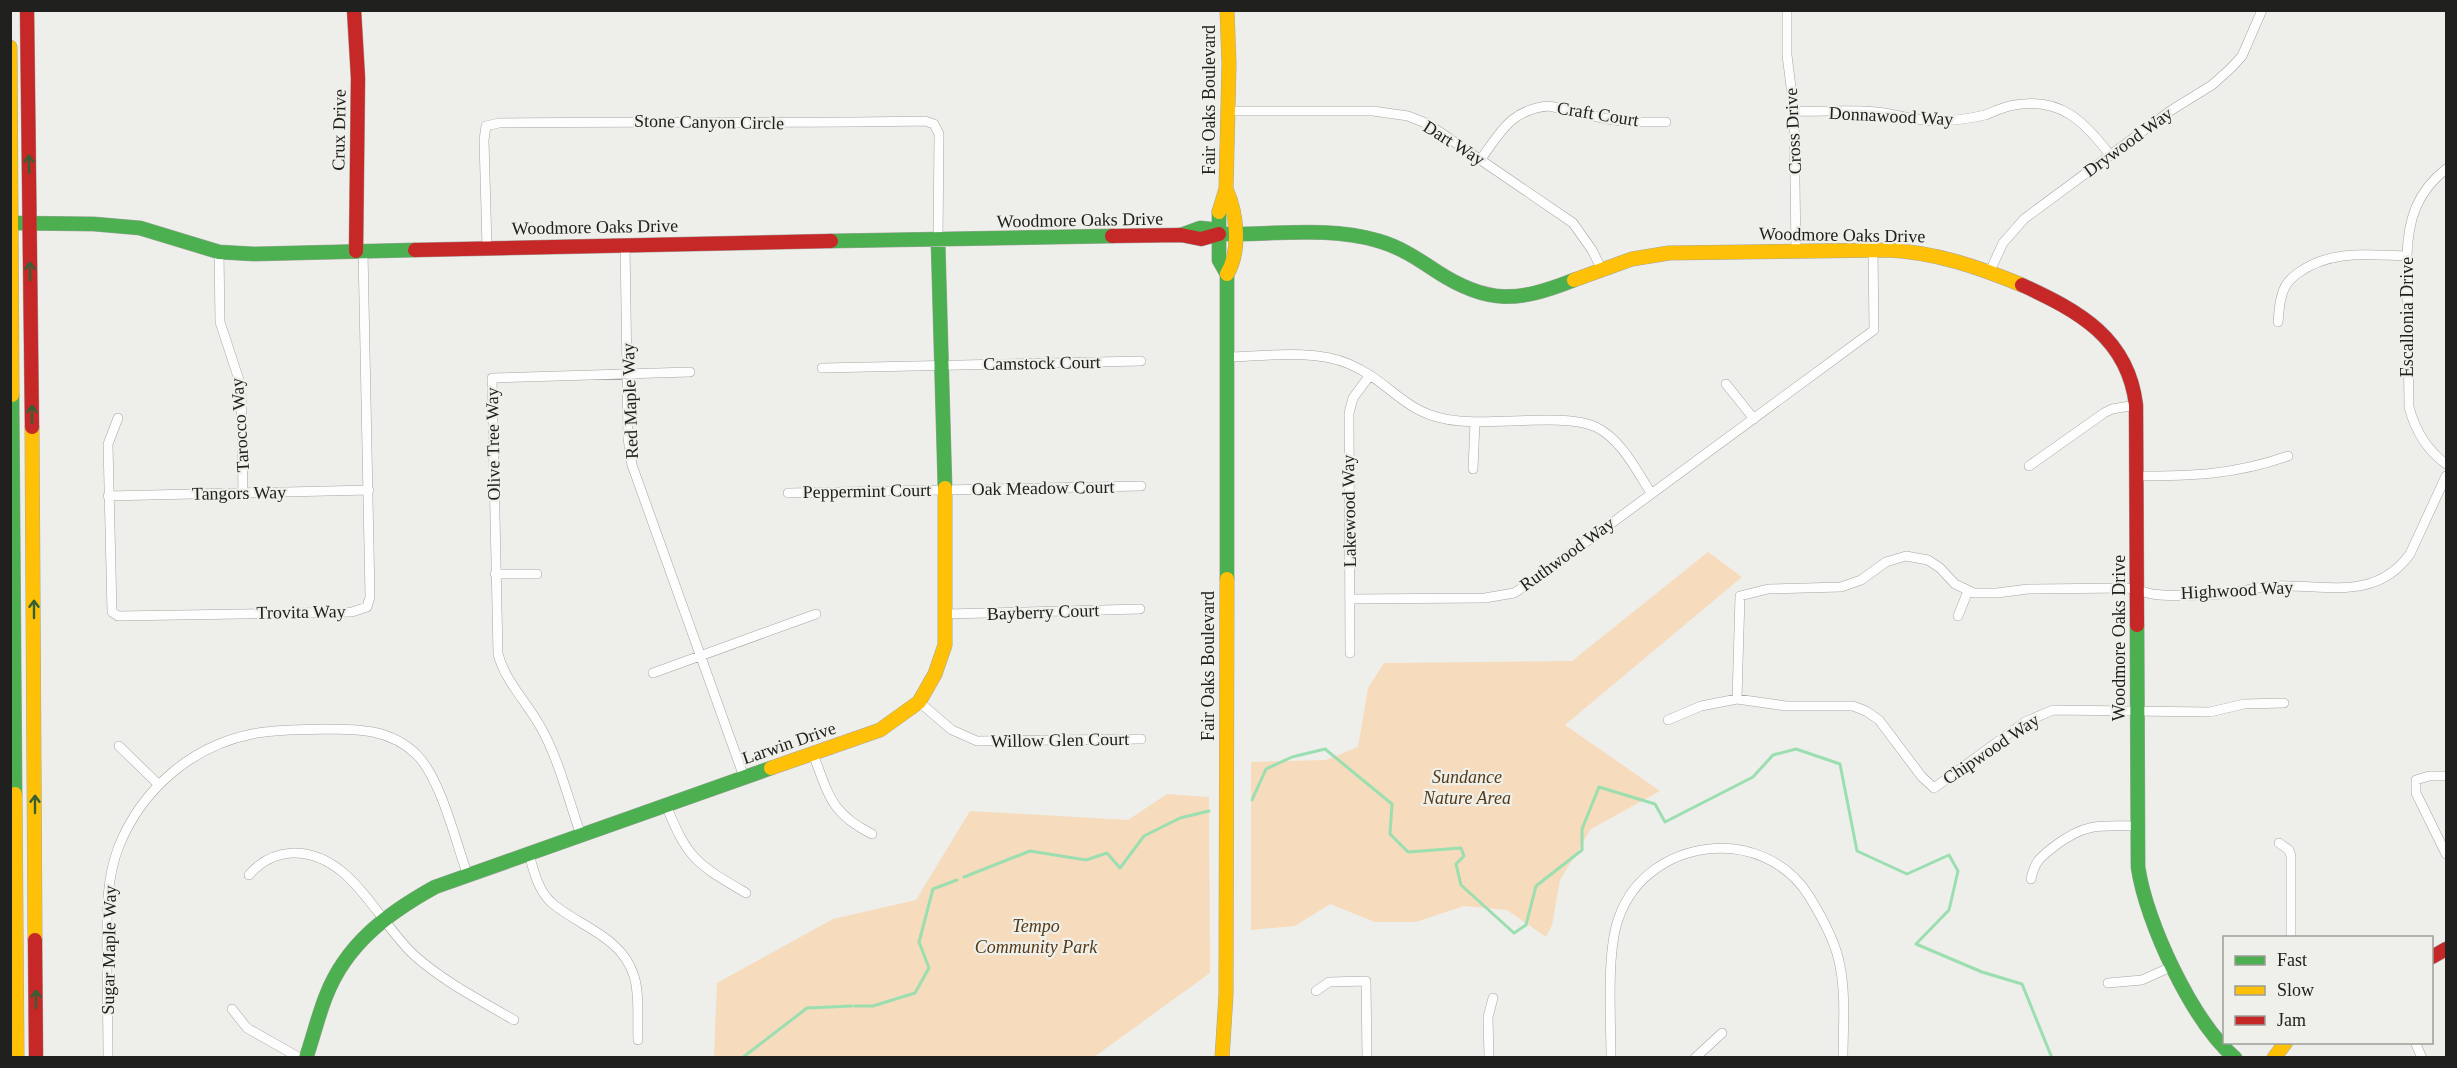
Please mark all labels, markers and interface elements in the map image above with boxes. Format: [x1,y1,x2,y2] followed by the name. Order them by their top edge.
[1199,25,1219,175] street label: Fair Oaks Boulevard
[1781,87,1805,175] street label: Cross Drive
[328,89,350,171] street label: Crux Drive
[1556,98,1640,130] street label: Craft Court
[1828,103,1954,129] street label: Donnawood Way
[2080,103,2176,181] street label: Drywood Way
[634,111,784,133] street label: Stone Canyon Circle
[1420,116,1488,170] street label: Dart Way
[23,155,35,175] one-way arrow
[997,209,1163,231] street label: Woodmore Oaks Drive
[512,216,678,238] street label: Woodmore Oaks Drive
[1759,224,1925,246] street label: Woodmore Oaks Drive
[2397,257,2417,377] street label: Escallonia Drive
[25,262,36,282] one-way arrow
[618,343,642,459] street label: Red Maple Way
[983,352,1101,374] street label: Camstock Court
[227,377,253,473] street label: Tarocco Way
[482,387,504,501] street label: Olive Tree Way
[26,405,38,425] one-way arrow
[1338,454,1360,568] street label: Lakewood Way
[971,477,1115,499] street label: Oak Meadow Court
[803,480,931,502] street label: Peppermint Court
[192,482,286,504] street label: Tangors Way
[1516,513,1618,595] street label: Ruthwood Way
[2109,555,2129,721] street label: Woodmore Oaks Drive
[2180,577,2294,603] street label: Highwood Way
[1198,591,1218,741] street label: Fair Oaks Boulevard
[28,600,39,620] one-way arrow
[986,600,1100,624] street label: Bayberry Court
[256,601,346,623] street label: Trovita Way
[1939,709,2043,789] street label: Chipwood Way
[740,718,838,768] street label: Larwin Drive
[991,729,1129,751] street label: Willow Glen Court
[1422,767,1511,808] park label: Sundance Nature Area
[29,795,41,815] one-way arrow
[98,885,120,1015] street label: Sugar Maple Way
[975,916,1098,957] park label: Tempo Community Park
[2223,936,2433,1044] legend
[2277,950,2307,970] text: Fast
[2277,980,2314,1000] text: Slow
[30,990,42,1010] one-way arrow
[2277,1010,2306,1030] text: Jam

